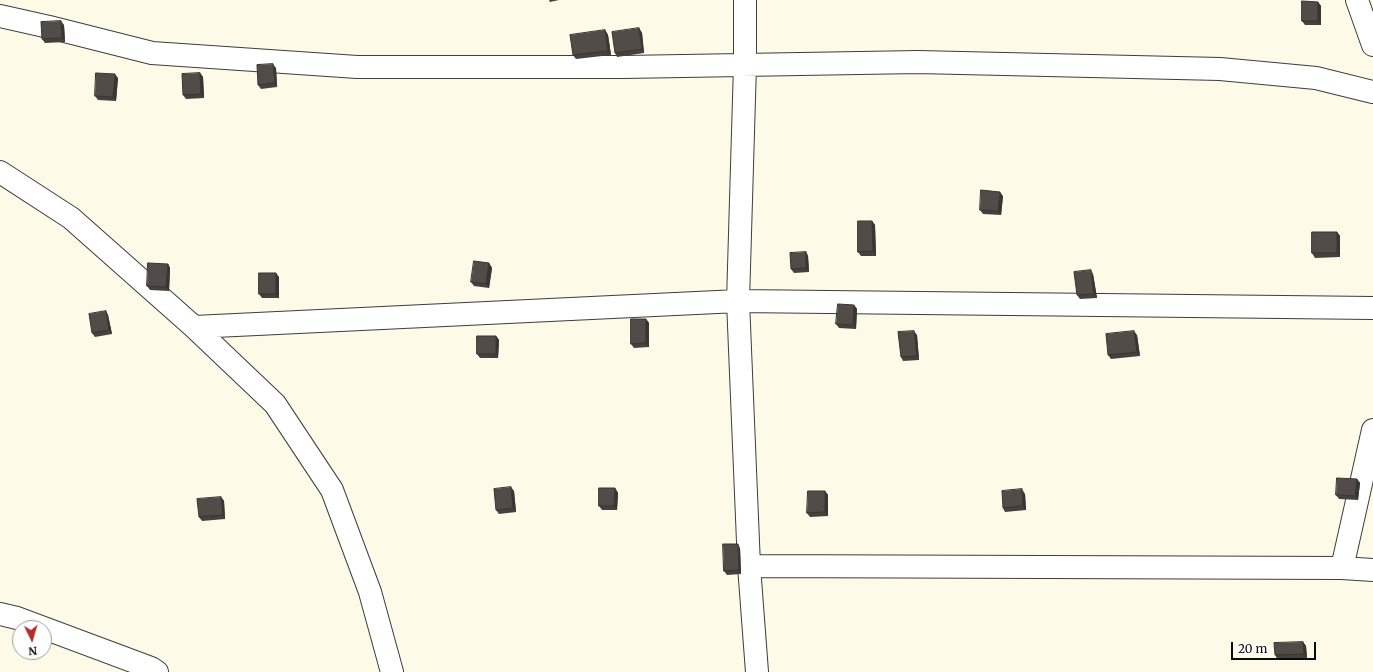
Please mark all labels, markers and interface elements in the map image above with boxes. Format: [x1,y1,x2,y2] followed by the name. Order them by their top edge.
[12,620,52,660] north arrow
[1233,634,1318,660] scale bar
[1238,641,1267,656] text: 20 m
[28,644,38,658] text: N

